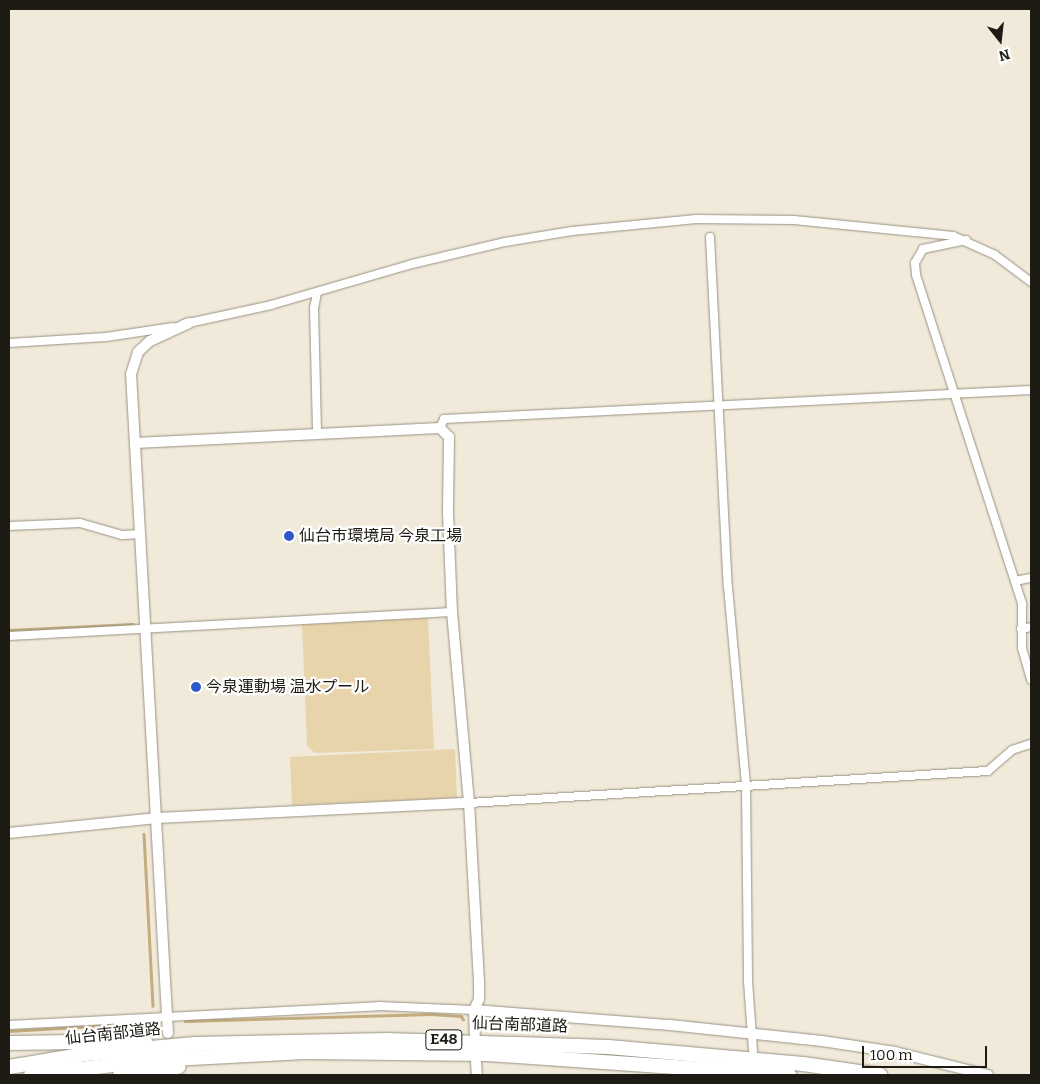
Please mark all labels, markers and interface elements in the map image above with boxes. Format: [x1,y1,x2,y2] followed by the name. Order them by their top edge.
[975,15,1025,65] north arrow
[997,45,1012,65] text: N
[299,526,462,546] place label: 仙台市環境局 今泉工場
[283,530,295,542] marker: 仙台市環境局 今泉工場
[206,677,369,697] place label: 今泉運動場 温水プール
[190,681,202,693] marker: 今泉運動場 温水プール
[472,1014,568,1036] street label: 仙台南部道路
[64,1019,162,1049] street label: 仙台南部道路
[425,1028,463,1052] road number: E48
[865,1036,990,1068] scale bar
[870,1046,913,1064] text: 100 m

